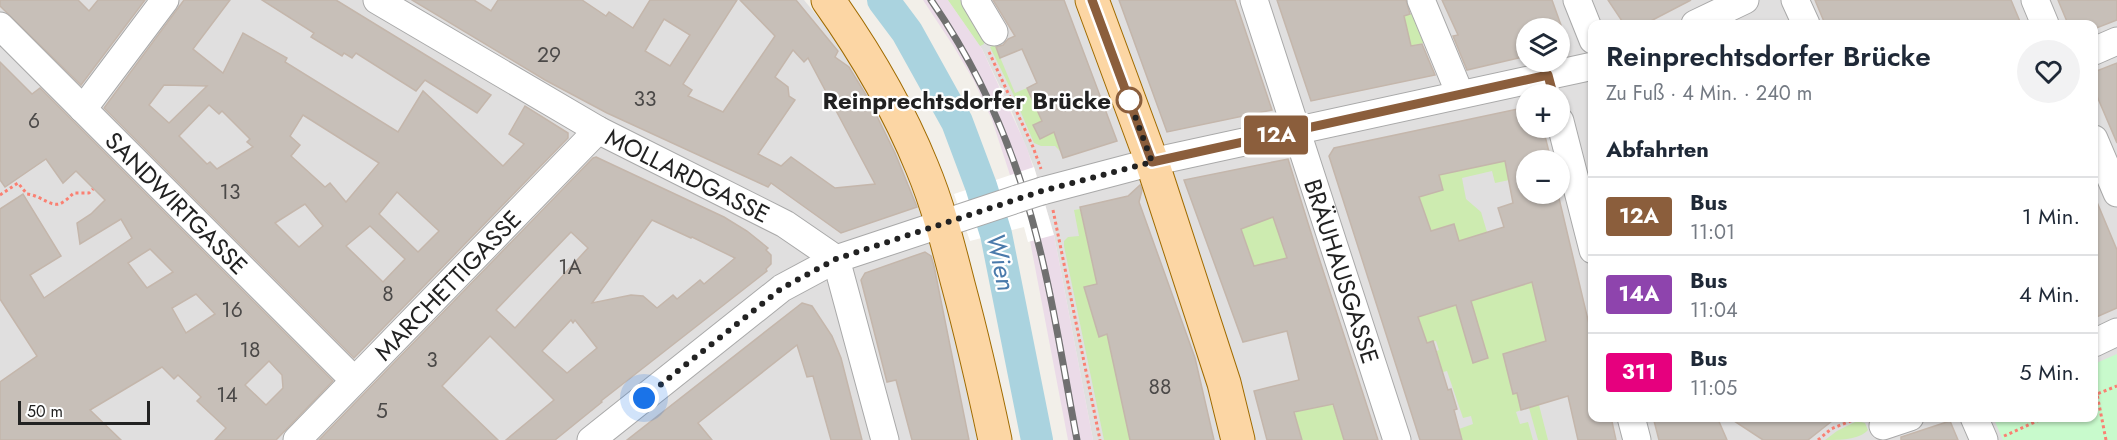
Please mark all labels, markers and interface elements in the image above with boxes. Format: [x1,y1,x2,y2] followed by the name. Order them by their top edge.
[1516,18,1570,204] map controls
[1516,18,1570,72] button: layers
[1606,36,1931,77] text: Reinprechtsdorfer Brücke
[537,40,561,70] house number: 29
[2017,40,2080,103] button: heart
[1606,79,1812,108] text: Zu Fuß · 4 Min. · 240 m
[823,83,1111,118] place label: Reinprechtsdorfer Brücke
[634,84,656,114] house number: 33
[1516,84,1570,138] button: +
[1116,87,1142,113] marker: Reinprechtsdorfer Brücke
[28,106,40,136] house number: 6
[1242,116,1310,154] line badge: 12A
[600,119,776,231] street label: MOLLARDGASSE
[1256,120,1296,150] text: 12A
[97,123,256,282] street label: SANDWIRTGASSE
[1606,133,1709,165] text: Abfahrten
[1516,150,1570,204] button: −
[1296,174,1388,368] street label: BRÄUHAUSGASSE
[220,177,240,207] house number: 13
[1690,186,1727,218] text: Bus
[2022,200,2080,232] text: 1 Min.
[1619,201,1659,231] text: 12A
[366,202,529,368] street label: MARCHETTIGASSE
[1690,218,1735,247] text: 11:01
[976,230,1026,294] water label: Wien
[558,252,582,282] house number: 1A
[1690,264,1727,296] text: Bus
[2019,278,2080,310] text: 4 Min.
[382,279,394,309] house number: 8
[1619,279,1659,309] text: 14A
[221,295,243,325] house number: 16
[1690,296,1738,325] text: 11:04
[240,335,260,365] house number: 18
[1690,342,1727,374] text: Bus
[426,345,438,375] house number: 3
[2019,356,2080,388] text: 5 Min.
[1622,357,1656,387] text: 311
[1149,372,1171,402] house number: 88
[1690,374,1737,403] text: 11:05
[216,380,238,410] house number: 14
[629,383,659,413] your location
[376,396,388,426] house number: 5
[18,398,150,426] scale bar
[27,400,63,423] text: 50 m

